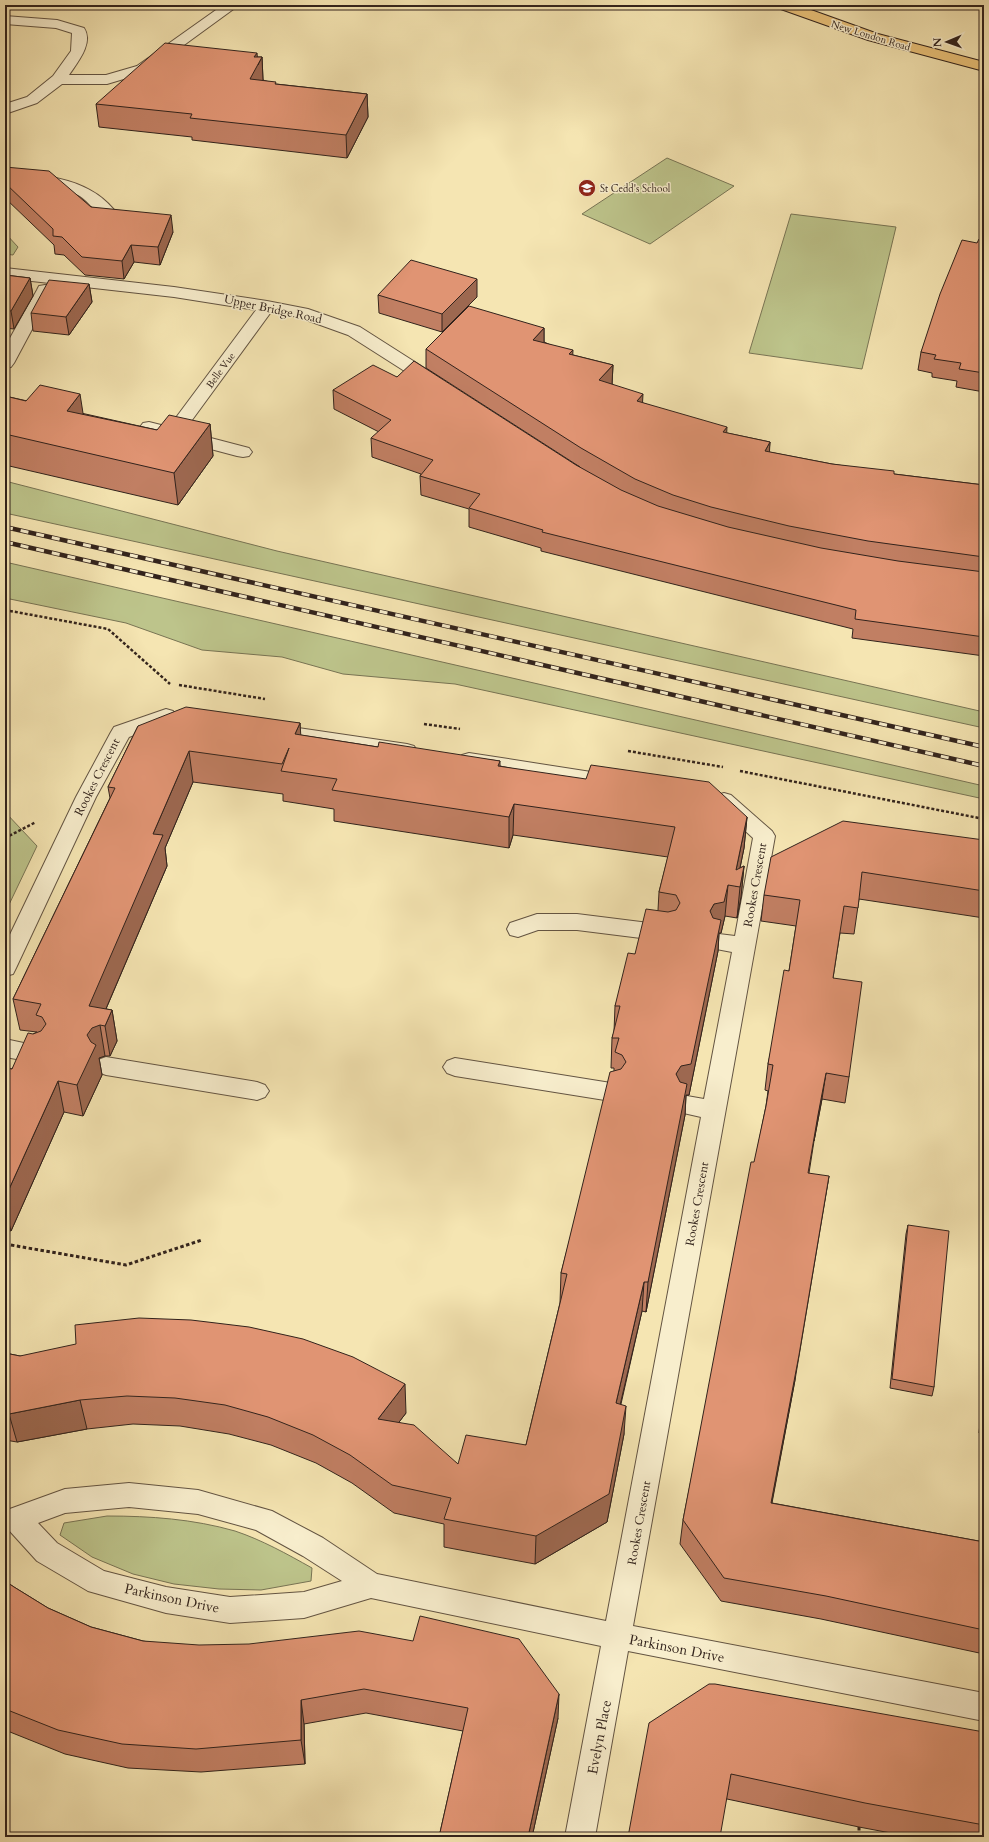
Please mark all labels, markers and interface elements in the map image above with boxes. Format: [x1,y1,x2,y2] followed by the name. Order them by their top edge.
[829,17,913,55] street label: New London Road
[927,22,967,62] north arrow
[930,37,945,47] text: N
[577,178,597,198] school or university icon: St Cedd's School
[600,182,671,196] place label: St Cedd's School
[223,291,324,327] street label: Upper Bridge Road
[203,350,239,391] street label: Belle Vue
[71,735,124,818] street label: Rookes Crescent
[740,842,770,928] street label: Rookes Crescent
[682,1161,712,1247] street label: Rookes Crescent
[624,1480,654,1566] street label: Rookes Crescent
[123,1579,221,1618] street label: Parkinson Drive
[628,1630,726,1667] street label: Parkinson Drive
[583,1698,616,1776] street label: Evelyn Place

